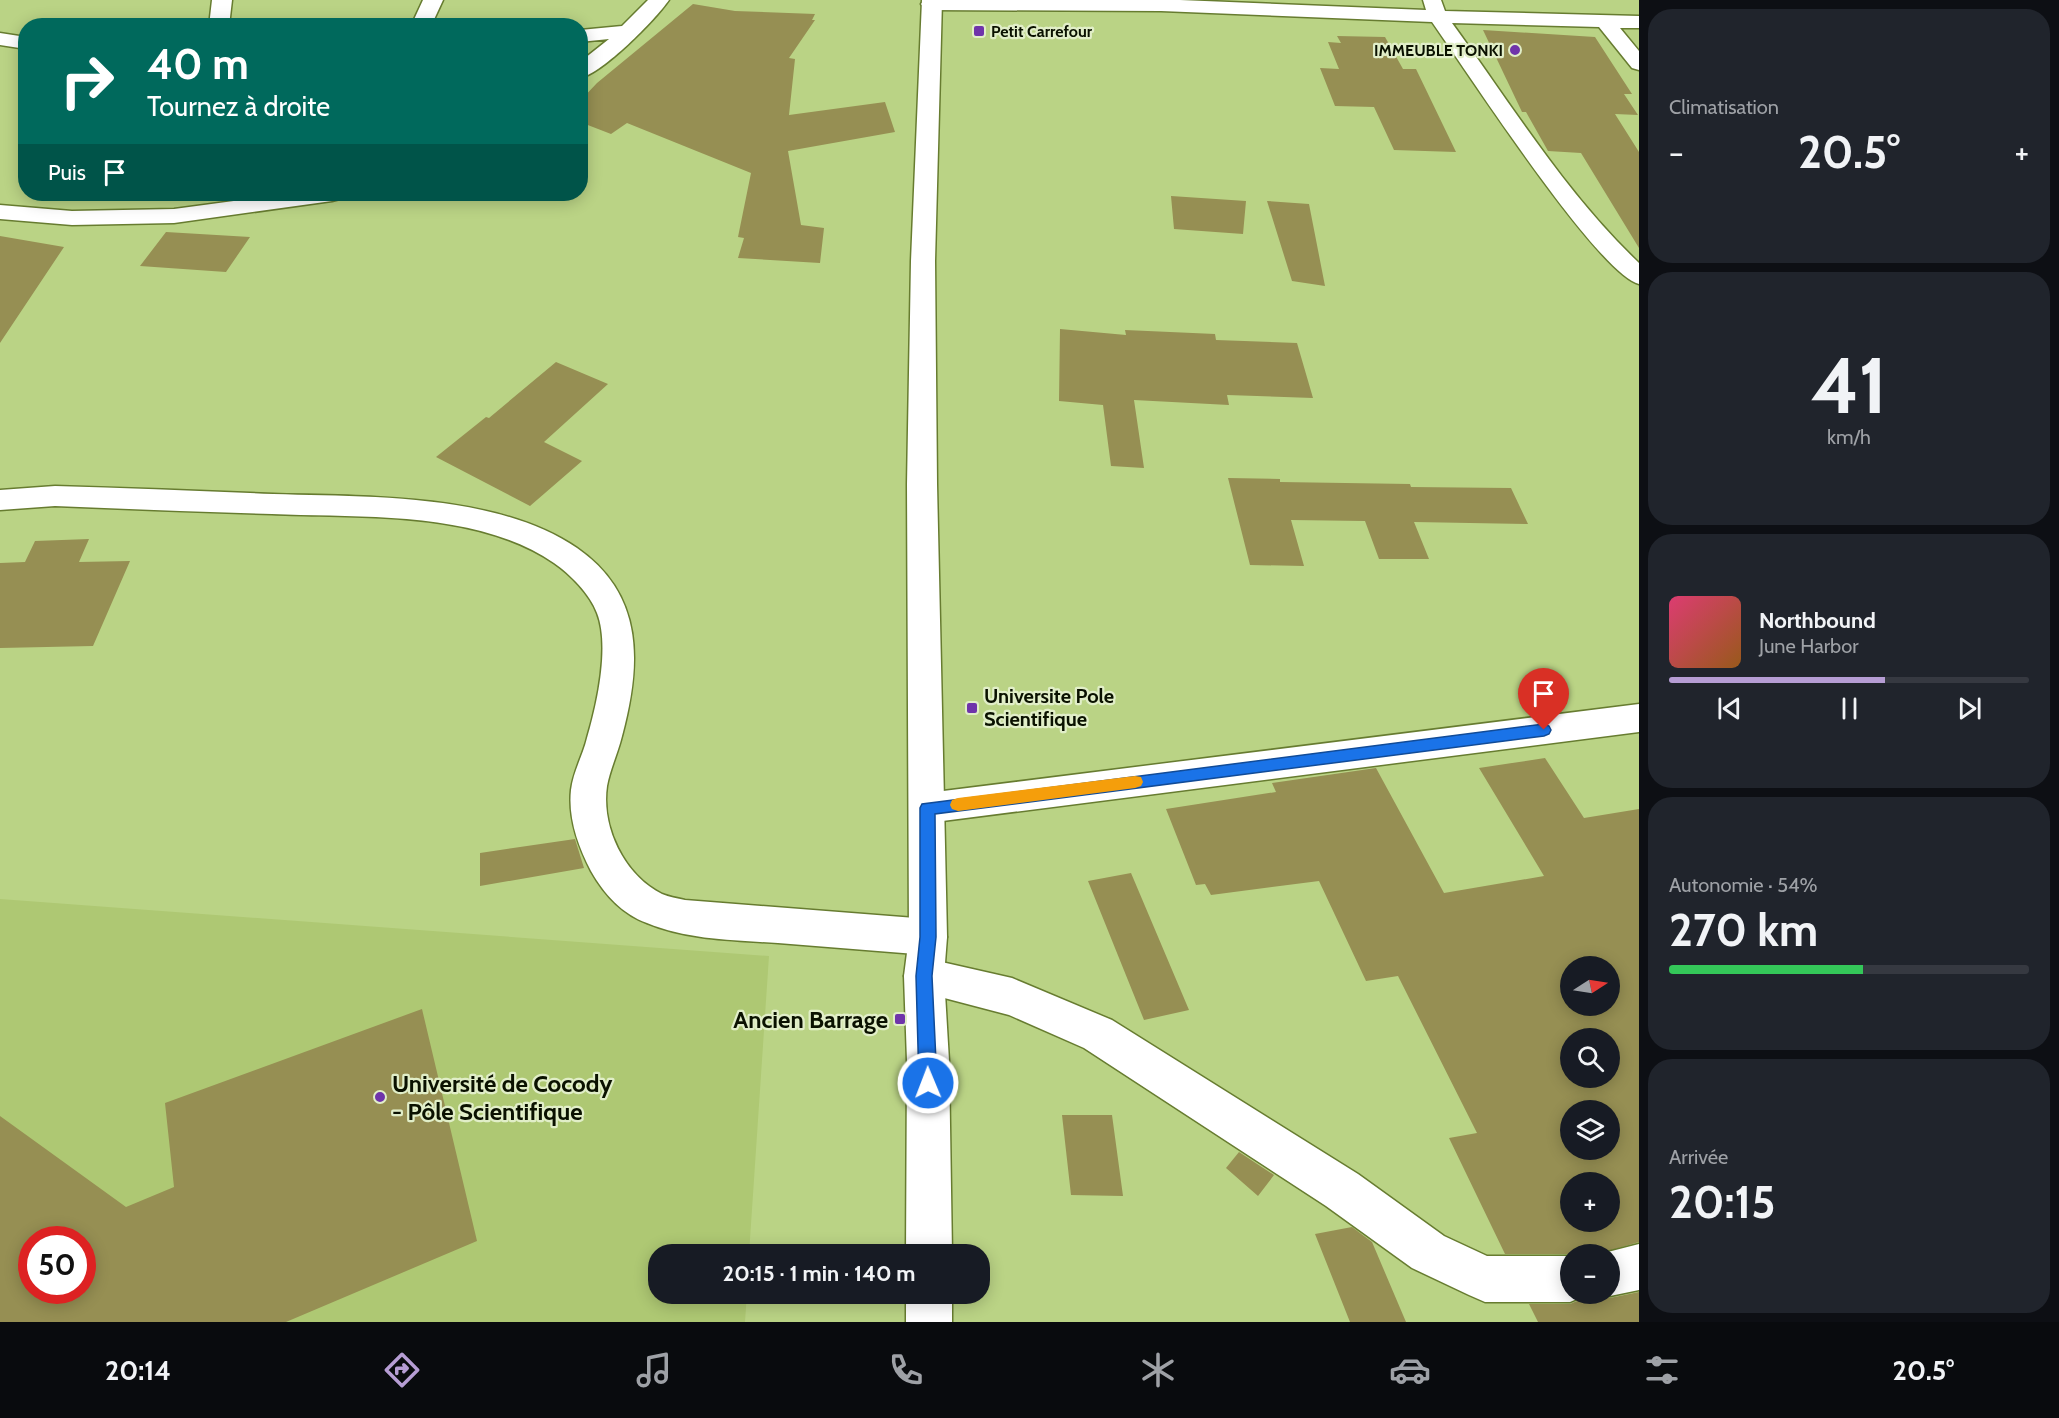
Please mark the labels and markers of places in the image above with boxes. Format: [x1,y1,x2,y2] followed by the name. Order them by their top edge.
[991,22,1093,41] place label: Petit Carrefour
[972,24,986,38] marker: Petit Carrefour
[1374,41,1503,60] place label: IMMEUBLE TONKI
[1508,43,1522,57] marker: IMMEUBLE TONKI
[1518,668,1569,730] pin
[984,684,1114,731] place label: Universite Pole Scientifique
[965,701,979,715] marker: Universite Pole Scientifique
[733,1005,888,1034] place label: Ancien Barrage
[893,1012,907,1026] marker: Ancien Barrage
[392,1069,612,1126] place label: Université de Cocody - Pôle Scientifique
[373,1090,387,1104] marker: Université de Cocody - Pôle Scientifique

